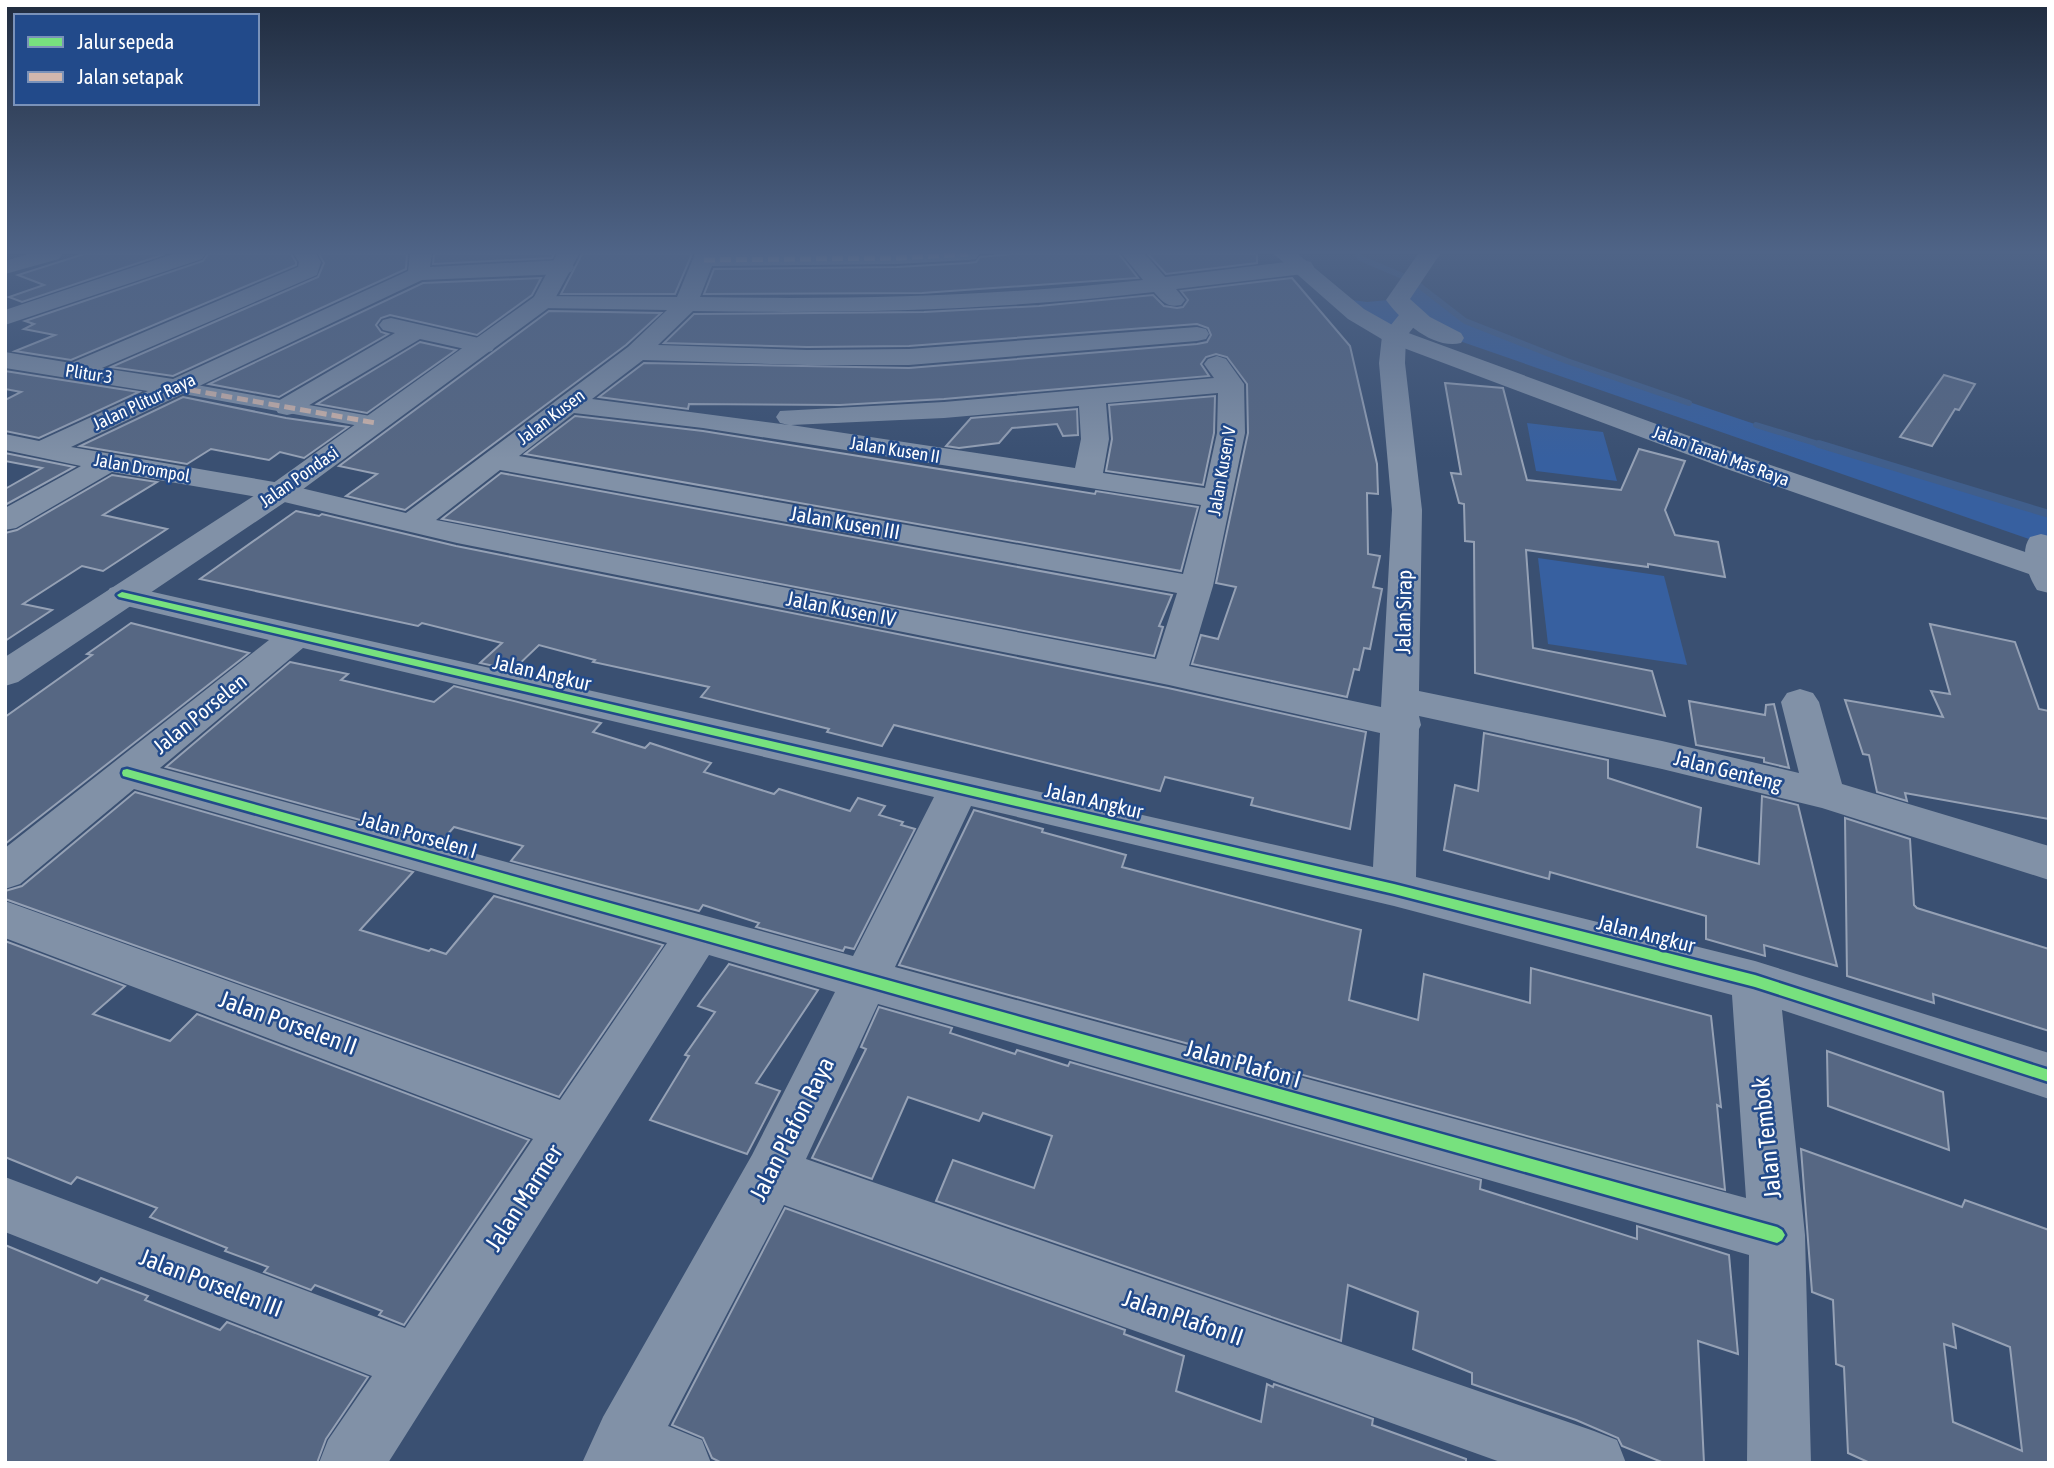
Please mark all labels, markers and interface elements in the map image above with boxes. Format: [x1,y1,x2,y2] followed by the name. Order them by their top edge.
[14,14,259,105] legend
[77,29,174,53] text: Jalur sepeda
[77,64,184,88] text: Jalan setapak
[64,359,114,388] street label: Plitur 3
[89,369,198,434] street label: Jalan Plitur Raya
[513,384,589,449] street label: Jalan Kusen
[1650,421,1792,490] street label: Jalan Tanah Mas Raya
[1203,424,1240,517] street label: Jalan Kusen V
[849,432,942,467] street label: Jalan Kusen II
[255,442,342,511] street label: Jalan Pondasi
[92,449,192,486] street label: Jalan Drompol
[788,501,902,543] street label: Jalan Kusen III
[1390,570,1416,654] street label: Jalan Sirap
[785,586,899,630] street label: Jalan Kusen IV
[491,649,594,695] street label: Jalan Angkur
[148,668,251,758] street label: Jalan Porselen
[1672,745,1785,795] street label: Jalan Genteng
[1043,777,1146,823] street label: Jalan Angkur
[357,806,480,862] street label: Jalan Porselen I
[1595,909,1698,957] street label: Jalan Angkur
[216,985,361,1060] street label: Jalan Porselen II
[1182,1034,1304,1093] street label: Jalan Plafon I
[744,1053,839,1205] street label: Jalan Plafon Raya
[1747,1076,1786,1200] street label: Jalan Tembok
[479,1139,568,1256] street label: Jalan Marmer
[136,1243,286,1322] street label: Jalan Porselen III
[1119,1284,1247,1351] street label: Jalan Plafon II

